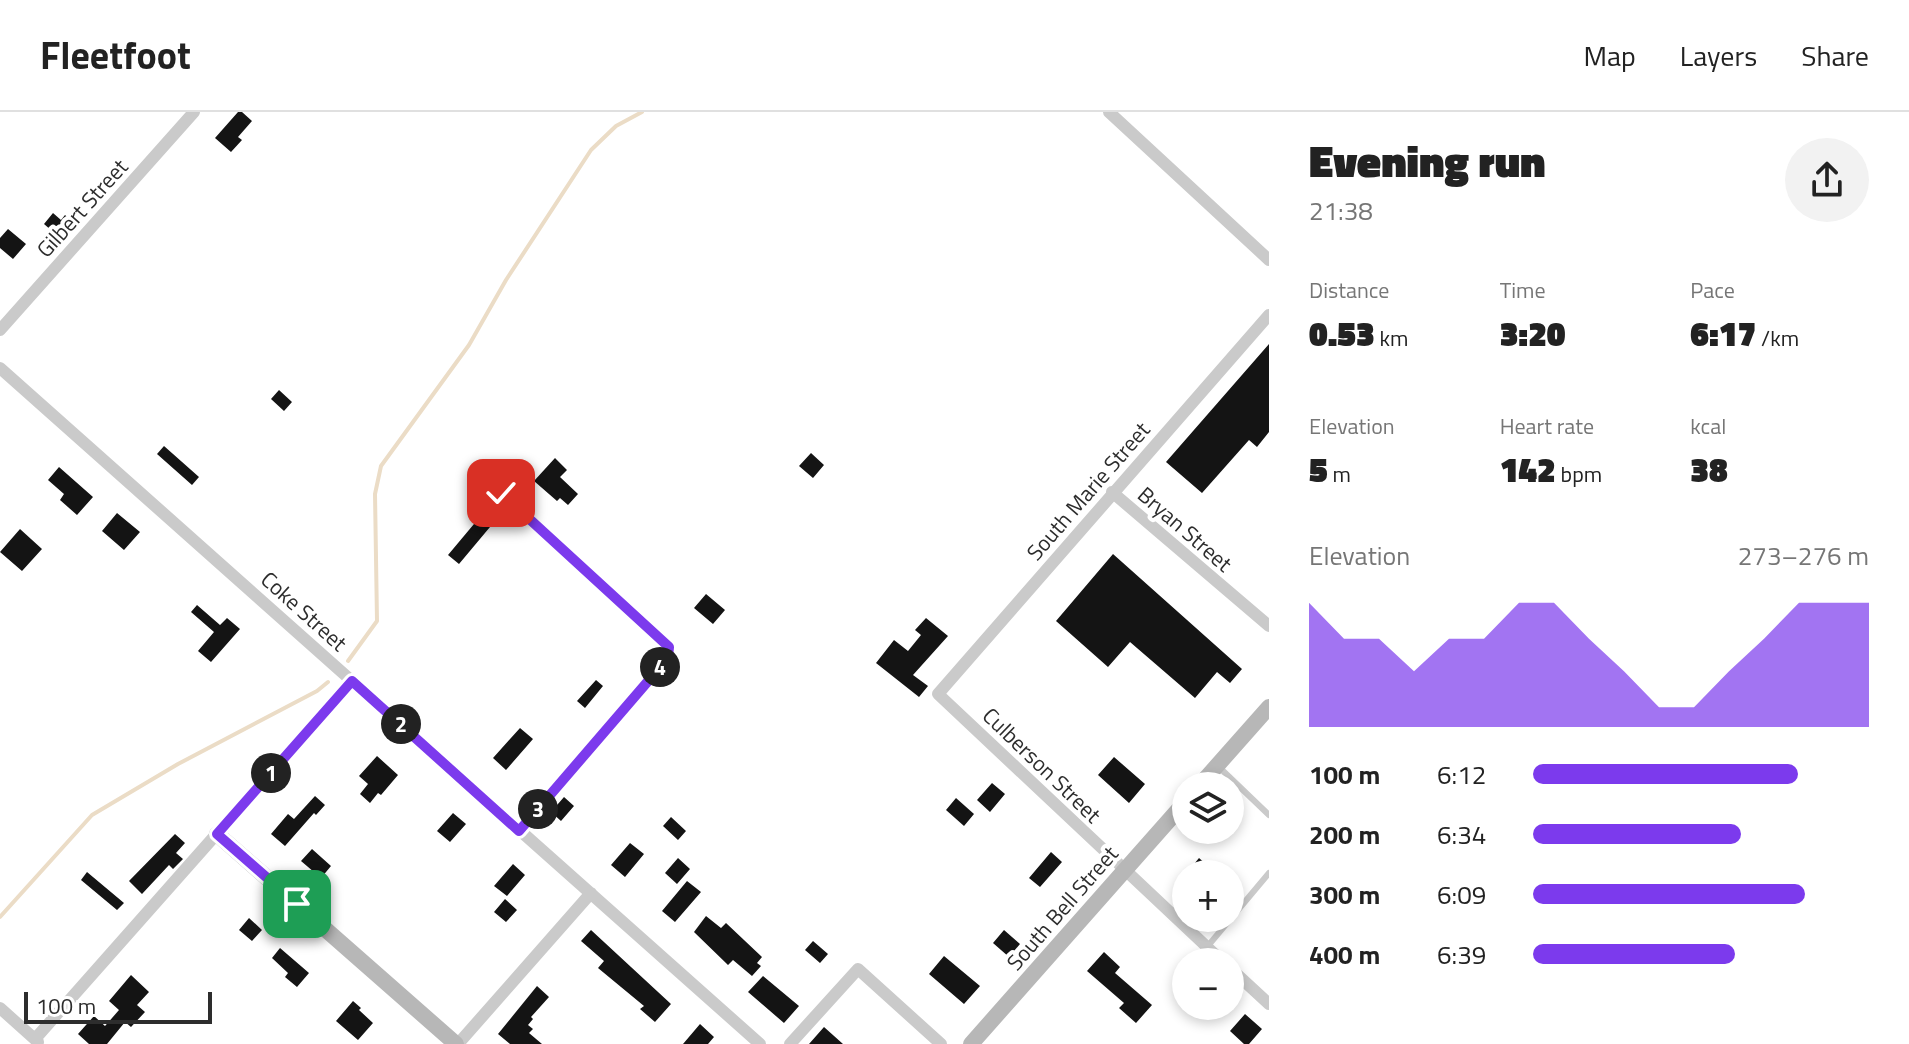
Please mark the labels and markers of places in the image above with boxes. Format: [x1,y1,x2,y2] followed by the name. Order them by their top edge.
[467,459,535,527] pin
[640,647,680,687] pin: 4
[381,704,421,744] pin: 2
[251,753,291,793] pin: 1
[518,789,558,829] pin: 3
[263,870,331,938] pin

